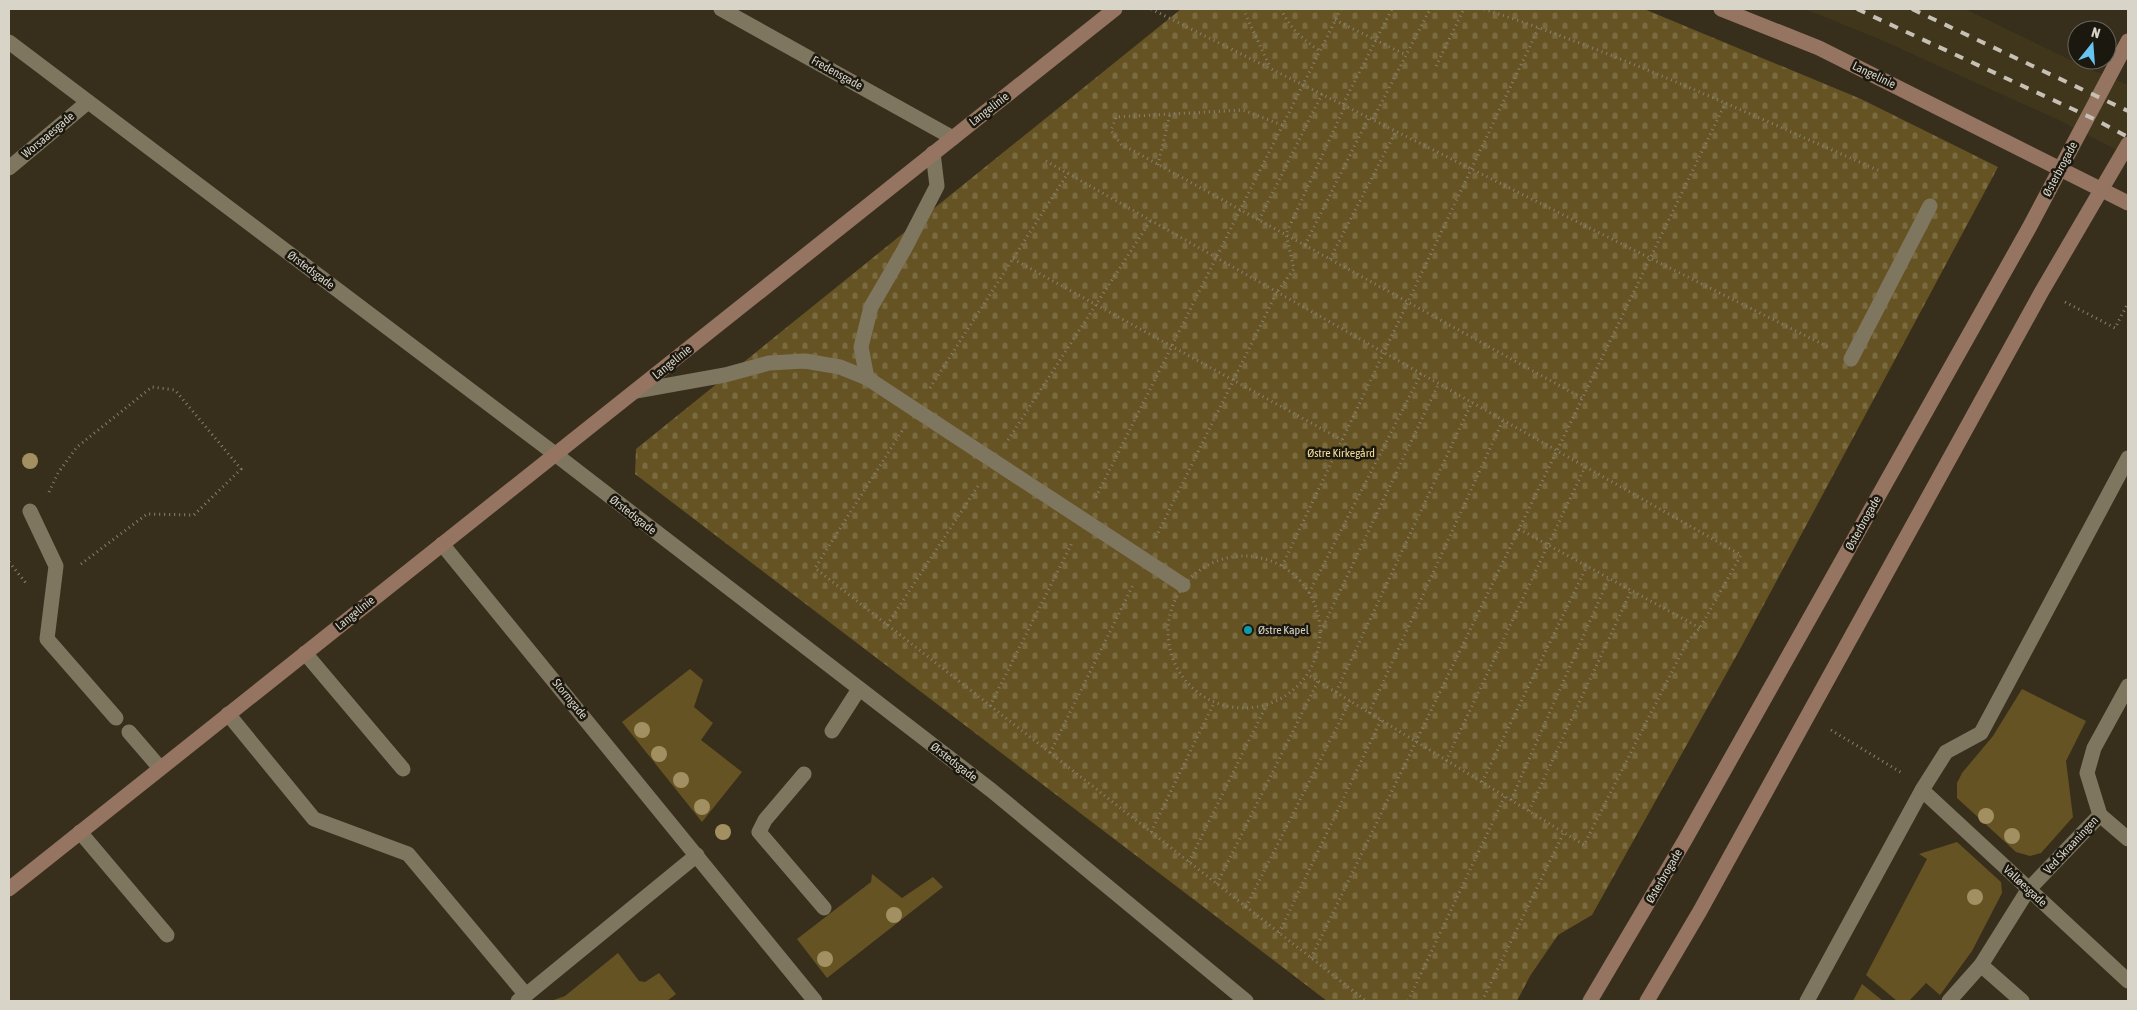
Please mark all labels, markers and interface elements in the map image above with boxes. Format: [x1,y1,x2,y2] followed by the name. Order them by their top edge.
[2067,20,2117,70] north arrow
[2090,24,2102,41] text: N
[809,53,865,93] street label: Fredensgade
[1850,59,1898,91] street label: Langelinie
[966,89,1012,129] street label: Langelinie
[19,109,77,161] street label: Worsaaesgade
[2040,139,2080,199] street label: Østerbrogade
[285,248,337,292] street label: Ørstedsgade
[650,342,694,382] street label: Langelinie
[1307,446,1375,460] park label: Østre Kirkegård
[607,493,659,537] street label: Ørstedsgade
[1842,493,1884,553] street label: Østerbrogade
[333,593,377,633] street label: Langelinie
[1258,623,1310,637] place label: Østre Kapel
[1242,624,1254,636] marker: Østre Kapel
[550,676,590,722] street label: Stormgade
[928,740,980,784] street label: Ørstedsgade
[2041,813,2101,877] street label: Ved Skraaningen
[1643,846,1685,906] street label: Østerbrogade
[2000,862,2050,910] street label: Valløesgade

